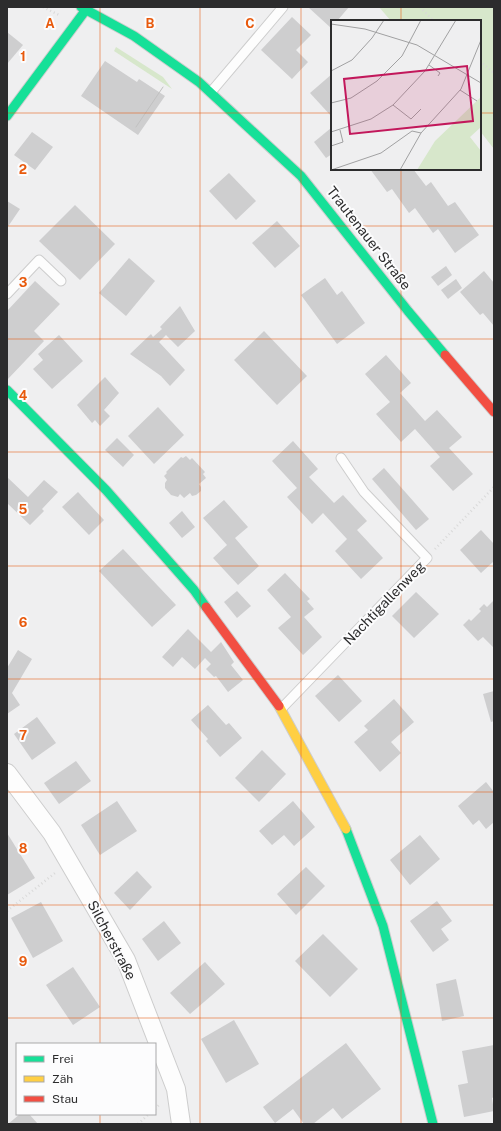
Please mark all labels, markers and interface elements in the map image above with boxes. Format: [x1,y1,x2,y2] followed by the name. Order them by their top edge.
[45,16,55,31] text: A
[146,16,155,31] text: B
[245,16,255,31] text: C
[331,20,481,170] inset map
[20,49,26,64] text: 1
[19,162,27,177] text: 2
[324,183,414,293] street label: Trautenauer Straße
[19,275,28,290] text: 3
[19,388,28,403] text: 4
[19,502,28,517] text: 5
[340,558,428,648] street label: Nachtigallenweg
[19,615,28,630] text: 6
[19,728,27,743] text: 7
[19,841,28,856] text: 8
[84,898,140,982] street label: Silcherstraße
[19,954,27,969] text: 9
[16,1043,156,1115] legend
[52,1052,74,1066] text: Frei
[52,1072,73,1086] text: Zäh
[52,1092,78,1106] text: Stau

